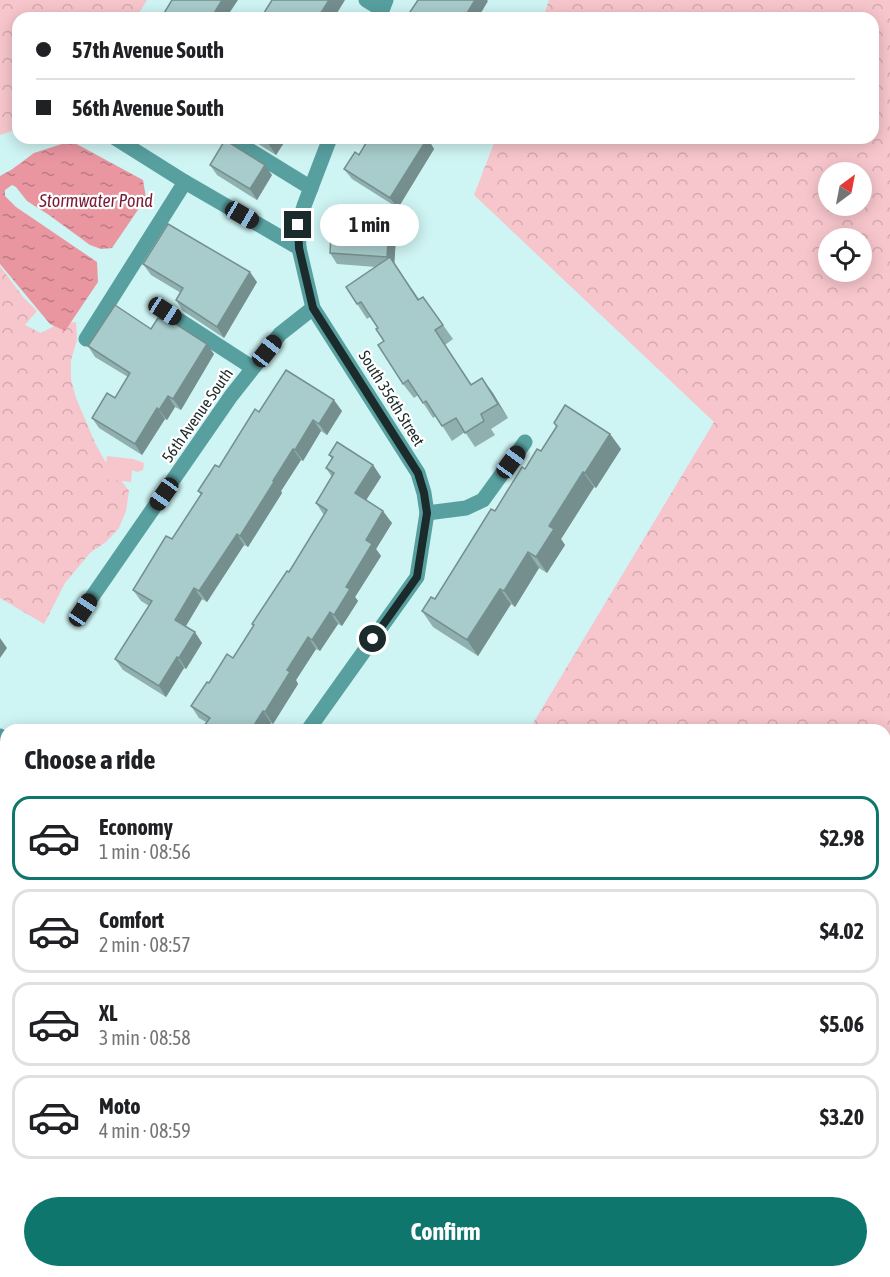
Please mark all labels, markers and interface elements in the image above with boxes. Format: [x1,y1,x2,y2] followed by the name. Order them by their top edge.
[72,37,224,63] text: 57th Avenue South
[72,95,224,121] text: 56th Avenue South
[818,162,872,216] north arrow
[818,162,872,282] map controls
[38,190,153,211] water label: Stormwater Pond
[222,198,262,232] car
[319,204,418,246] callout: 1 min
[284,211,311,238] route end
[349,213,390,236] text: 1 min
[818,228,872,282] button: locate
[145,294,185,328] car
[249,331,285,371] car
[356,347,429,449] street label: South 356th Street
[158,365,236,465] street label: 56th Avenue South
[493,442,529,482] car
[146,474,182,514] car
[65,590,101,630] car
[359,625,386,652] route start
[24,744,156,775] text: Choose a ride
[27,811,81,865] icon: car
[99,814,173,840] text: Economy
[820,825,864,851] text: $2.98
[99,840,191,863] text: 1 min · 08:56
[27,904,81,958] icon: car
[99,907,164,933] text: Comfort
[820,918,864,944] text: $4.02
[99,933,191,956] text: 2 min · 08:57
[27,997,81,1051] icon: car
[99,1000,117,1026] text: XL
[820,1011,864,1037] text: $5.06
[99,1026,191,1049] text: 3 min · 08:58
[27,1090,81,1144] icon: car
[99,1093,141,1119] text: Moto
[820,1104,864,1130] text: $3.20
[99,1119,191,1142] text: 4 min · 08:59
[24,1197,867,1266] button: Confirm

